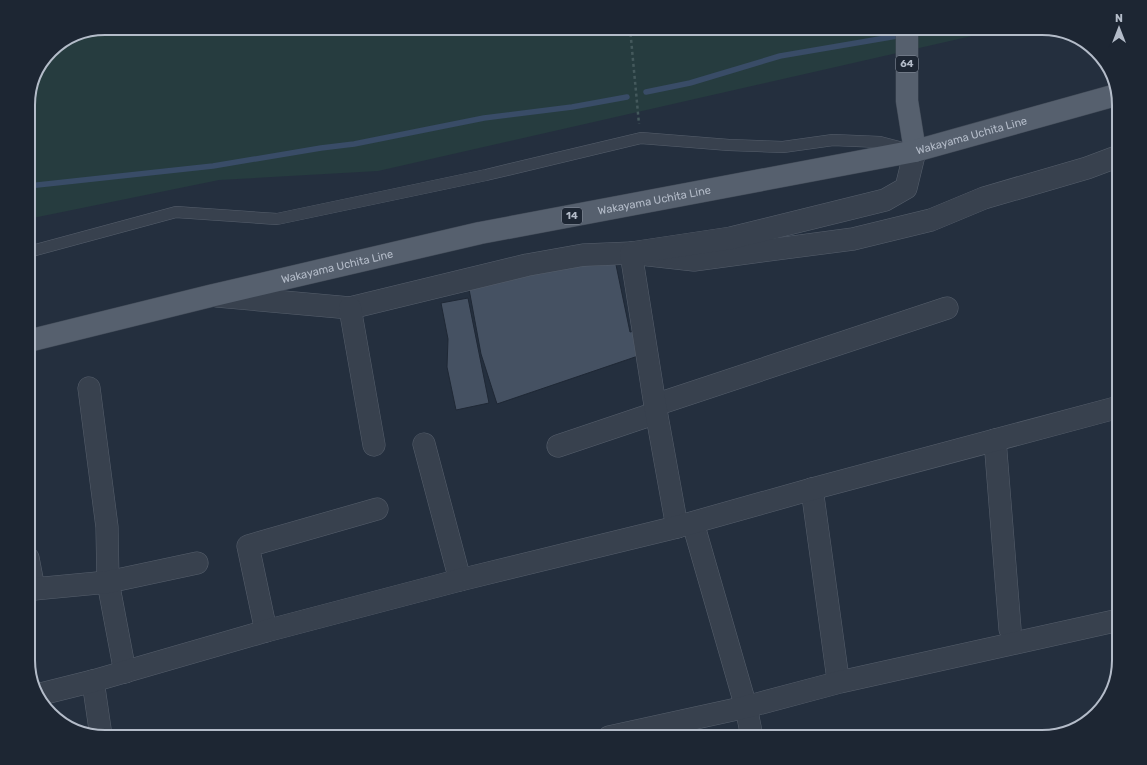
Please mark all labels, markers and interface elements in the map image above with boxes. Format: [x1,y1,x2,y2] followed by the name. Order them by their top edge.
[1099,8,1139,48] north arrow
[1115,12,1123,25] text: N
[896,56,918,72] road number: 64
[914,114,1028,157] street label: Wakayama Uchita Line
[597,183,712,217] street label: Wakayama Uchita Line
[562,208,582,224] road number: 14
[280,247,394,286] street label: Wakayama Uchita Line

